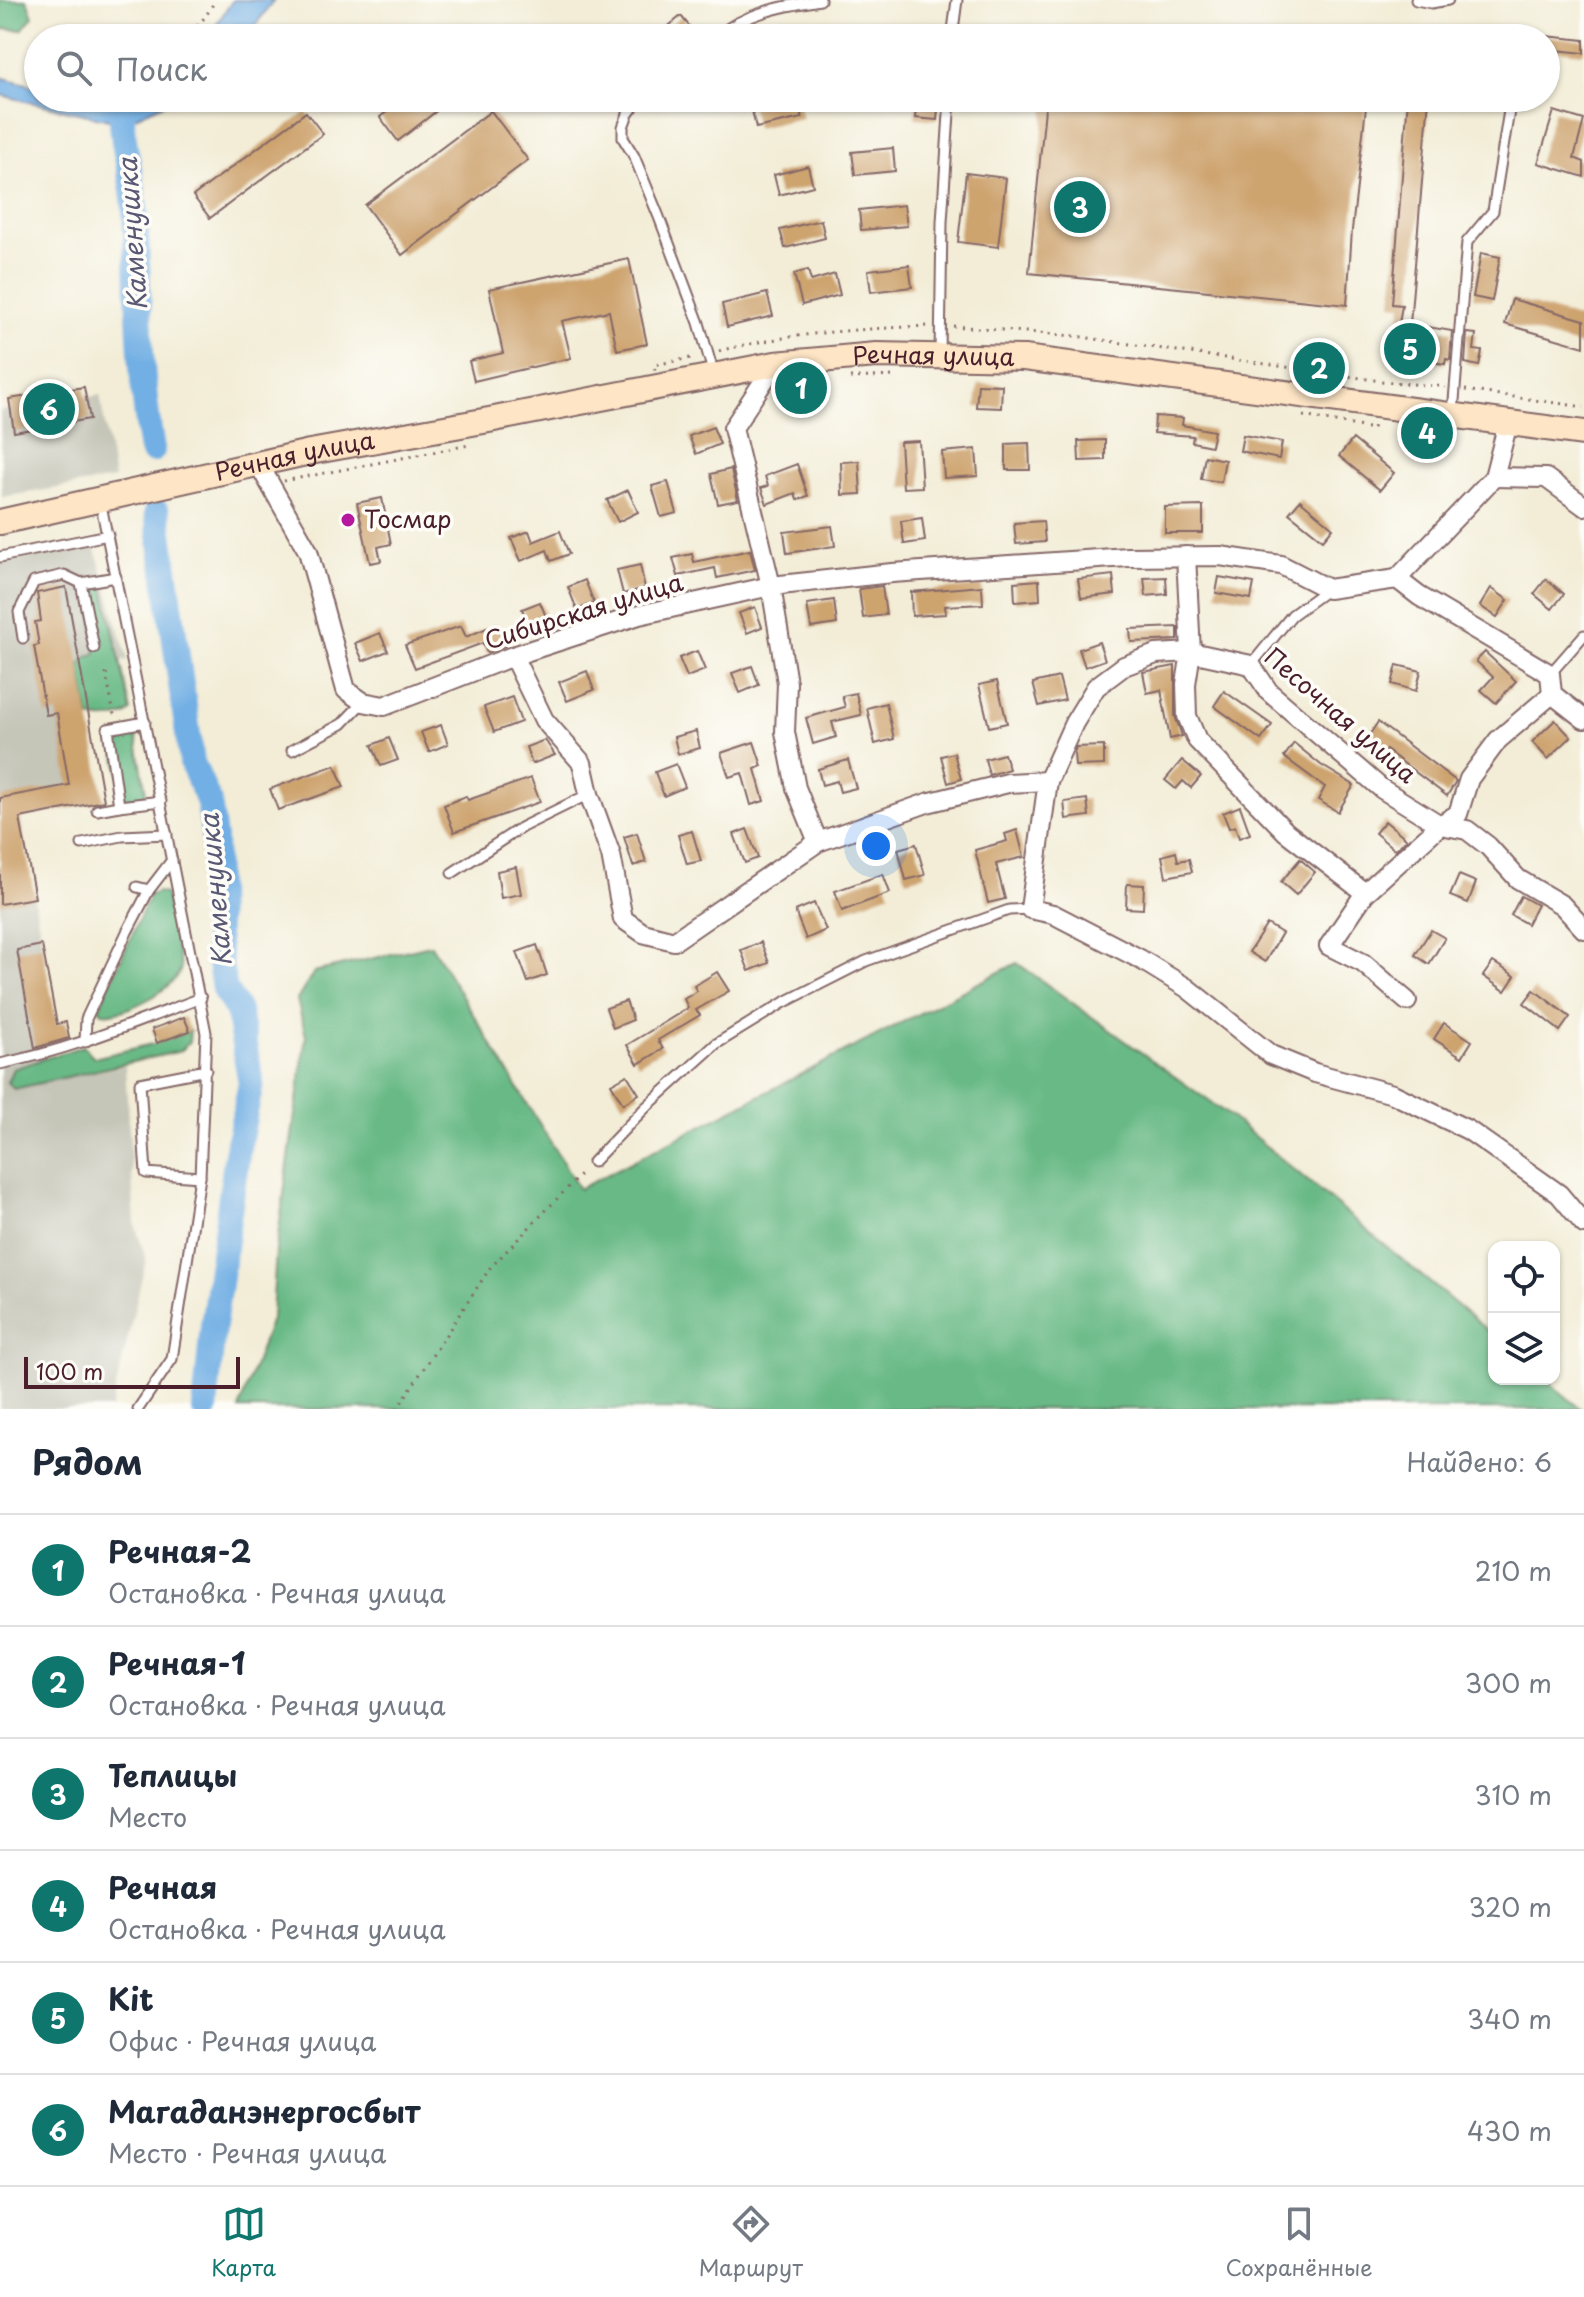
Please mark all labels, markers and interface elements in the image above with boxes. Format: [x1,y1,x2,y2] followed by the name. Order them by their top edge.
[24,24,1560,112] search box
[52,46,96,90] icon: search
[116,46,207,91] text: Поиск
[107,156,156,312] water label: Каменушка
[1054,177,1106,237] pin: 3
[1384,319,1436,379] pin: 5
[851,335,1015,374] street label: Речная улица
[1293,338,1345,398] pin: 2
[775,358,827,418] pin: 1
[23,379,75,439] pin: 6
[1401,403,1453,463] pin: 4
[211,421,377,489] street label: Речная улица
[364,500,451,536] place label: Тосмар
[339,511,357,529] marker: Тосмар
[480,563,687,657] street label: Сибирская улица
[1257,638,1425,791] street label: Песочная улица
[188,811,241,968] water label: Каменушка
[856,826,896,866] your location
[1488,1241,1560,1385] map controls
[1488,1241,1560,1313] button: locate
[1488,1313,1560,1385] button: layers
[24,1353,240,1389] scale bar
[36,1354,103,1387] text: 100 m
[32,1435,143,1487] text: Рядом
[1406,1442,1552,1481] text: Найдено: 6
[108,1528,251,1573] text: Речная-2
[52,1551,64,1590] text: 1
[1475,1551,1552,1590] text: 210 m
[108,1573,445,1612] text: Остановка · Речная улица
[108,1640,245,1685] text: Речная-1
[49,1663,67,1702] text: 2
[1465,1663,1552,1702] text: 300 m
[108,1685,445,1724] text: Остановка · Речная улица
[108,1752,237,1797] text: Теплицы
[49,1775,67,1814] text: 3
[1474,1775,1552,1814] text: 310 m
[108,1797,187,1836] text: Место
[108,1864,217,1909] text: Речная
[49,1887,67,1926] text: 4
[1468,1887,1552,1926] text: 320 m
[108,1909,445,1948] text: Остановка · Речная улица
[108,1976,154,2021] text: Kit
[50,1999,66,2038] text: 5
[1467,1999,1552,2038] text: 340 m
[108,2021,376,2060] text: Офис · Речная улица
[108,2088,420,2133] text: Магаданэнергосбыт
[49,2111,67,2150] text: 6
[1467,2111,1552,2150] text: 430 m
[108,2133,386,2172] text: Место · Речная улица
[211,2202,276,2283] tab: Карта
[699,2202,803,2283] tab: Маршрут
[1226,2202,1373,2283] tab: Сохранённые

